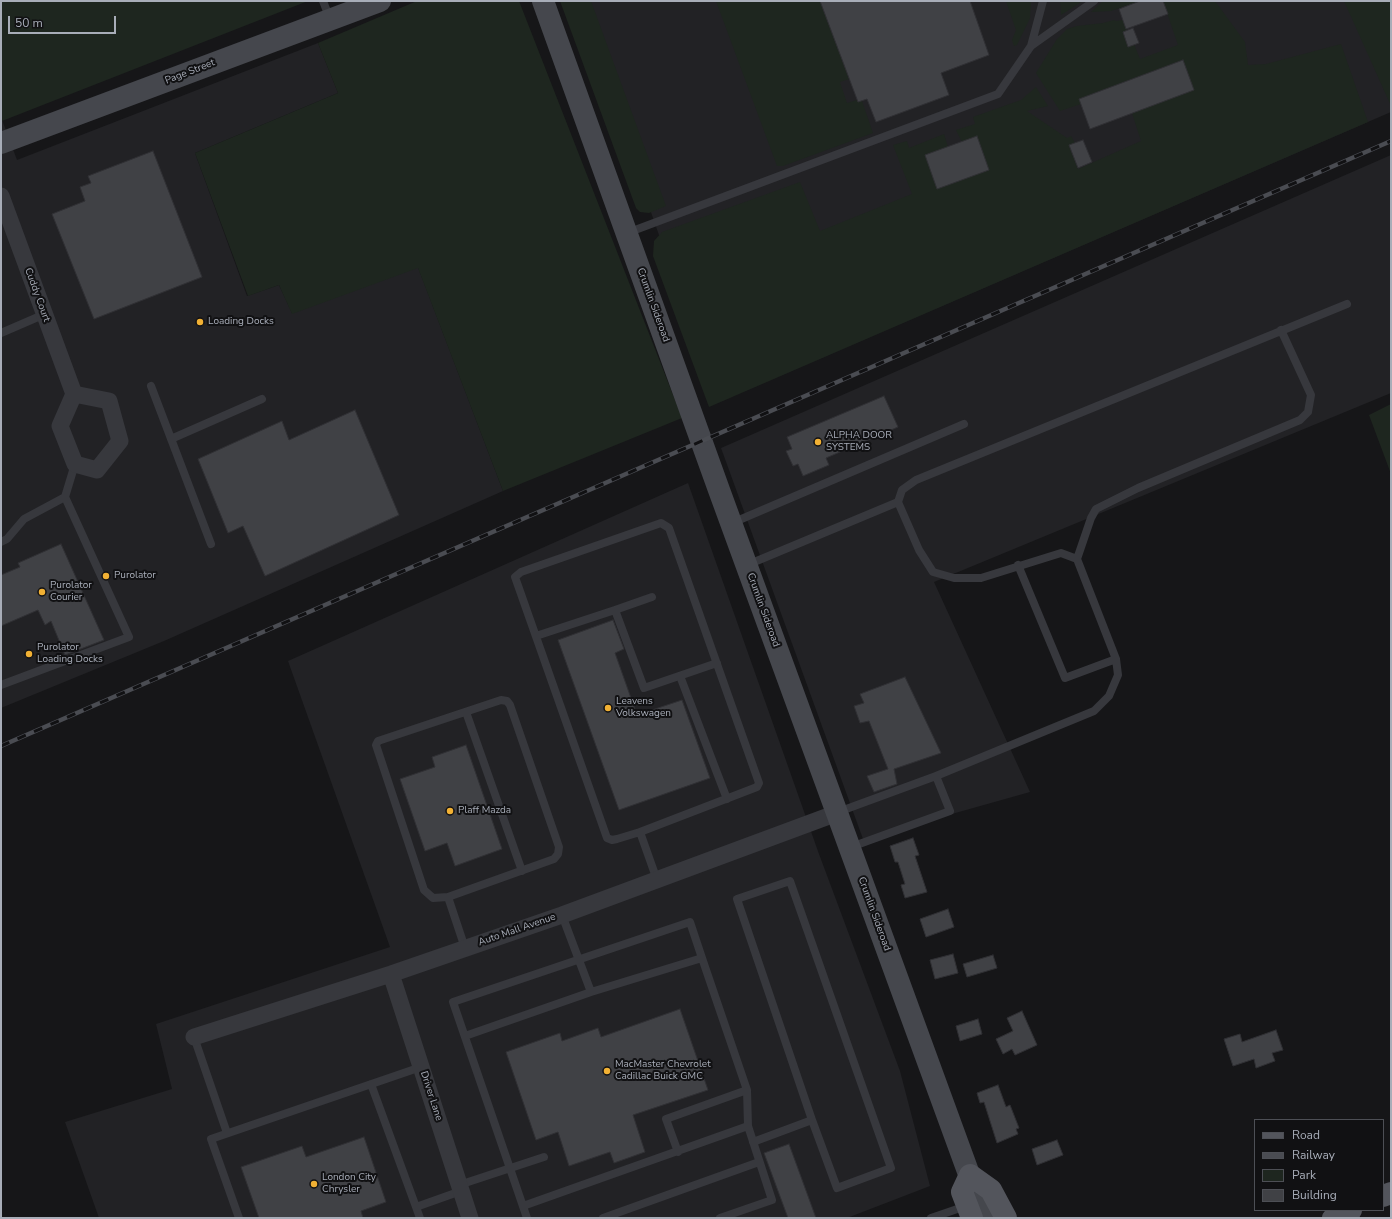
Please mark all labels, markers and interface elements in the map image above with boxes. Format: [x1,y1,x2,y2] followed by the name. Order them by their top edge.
[10,8,118,34] scale bar
[15,15,43,31] text: 50 m
[163,57,217,87] street label: Page Street
[22,266,52,324] street label: Cuddy Court
[634,266,672,344] street label: Crumlin Sideroad
[208,316,274,328] place label: Loading Docks
[195,317,205,327] marker: Loading Docks
[826,430,892,454] place label: ALPHA DOOR SYSTEMS
[813,437,823,447] marker: ALPHA DOOR SYSTEMS
[114,570,156,582] place label: Purolator
[101,571,111,581] marker: Purolator
[744,571,782,649] street label: Crumlin Sideroad
[50,580,92,604] place label: Purolator Courier
[37,587,47,597] marker: Purolator Courier
[37,642,103,666] place label: Purolator Loading Docks
[24,649,34,659] marker: Purolator Loading Docks
[616,696,671,720] place label: Leavens Volkswagen
[603,703,613,713] marker: Leavens Volkswagen
[458,805,511,817] place label: Plaff Mazda
[445,806,455,816] marker: Plaff Mazda
[855,875,893,953] street label: Crumlin Sideroad
[477,911,557,949] street label: Auto Mall Avenue
[615,1059,711,1082] place label: MacMaster Chevrolet Cadillac Buick GMC
[602,1066,612,1076] marker: MacMaster Chevrolet Cadillac Buick GMC
[417,1070,445,1122] street label: Driver Lane
[1254,1119,1384,1211] legend
[1292,1127,1320,1143] text: Road
[1292,1147,1335,1163] text: Railway
[1292,1167,1316,1183] text: Park
[322,1172,376,1196] place label: London City Chrysler
[309,1179,319,1189] marker: London City Chrysler
[1292,1187,1337,1203] text: Building

